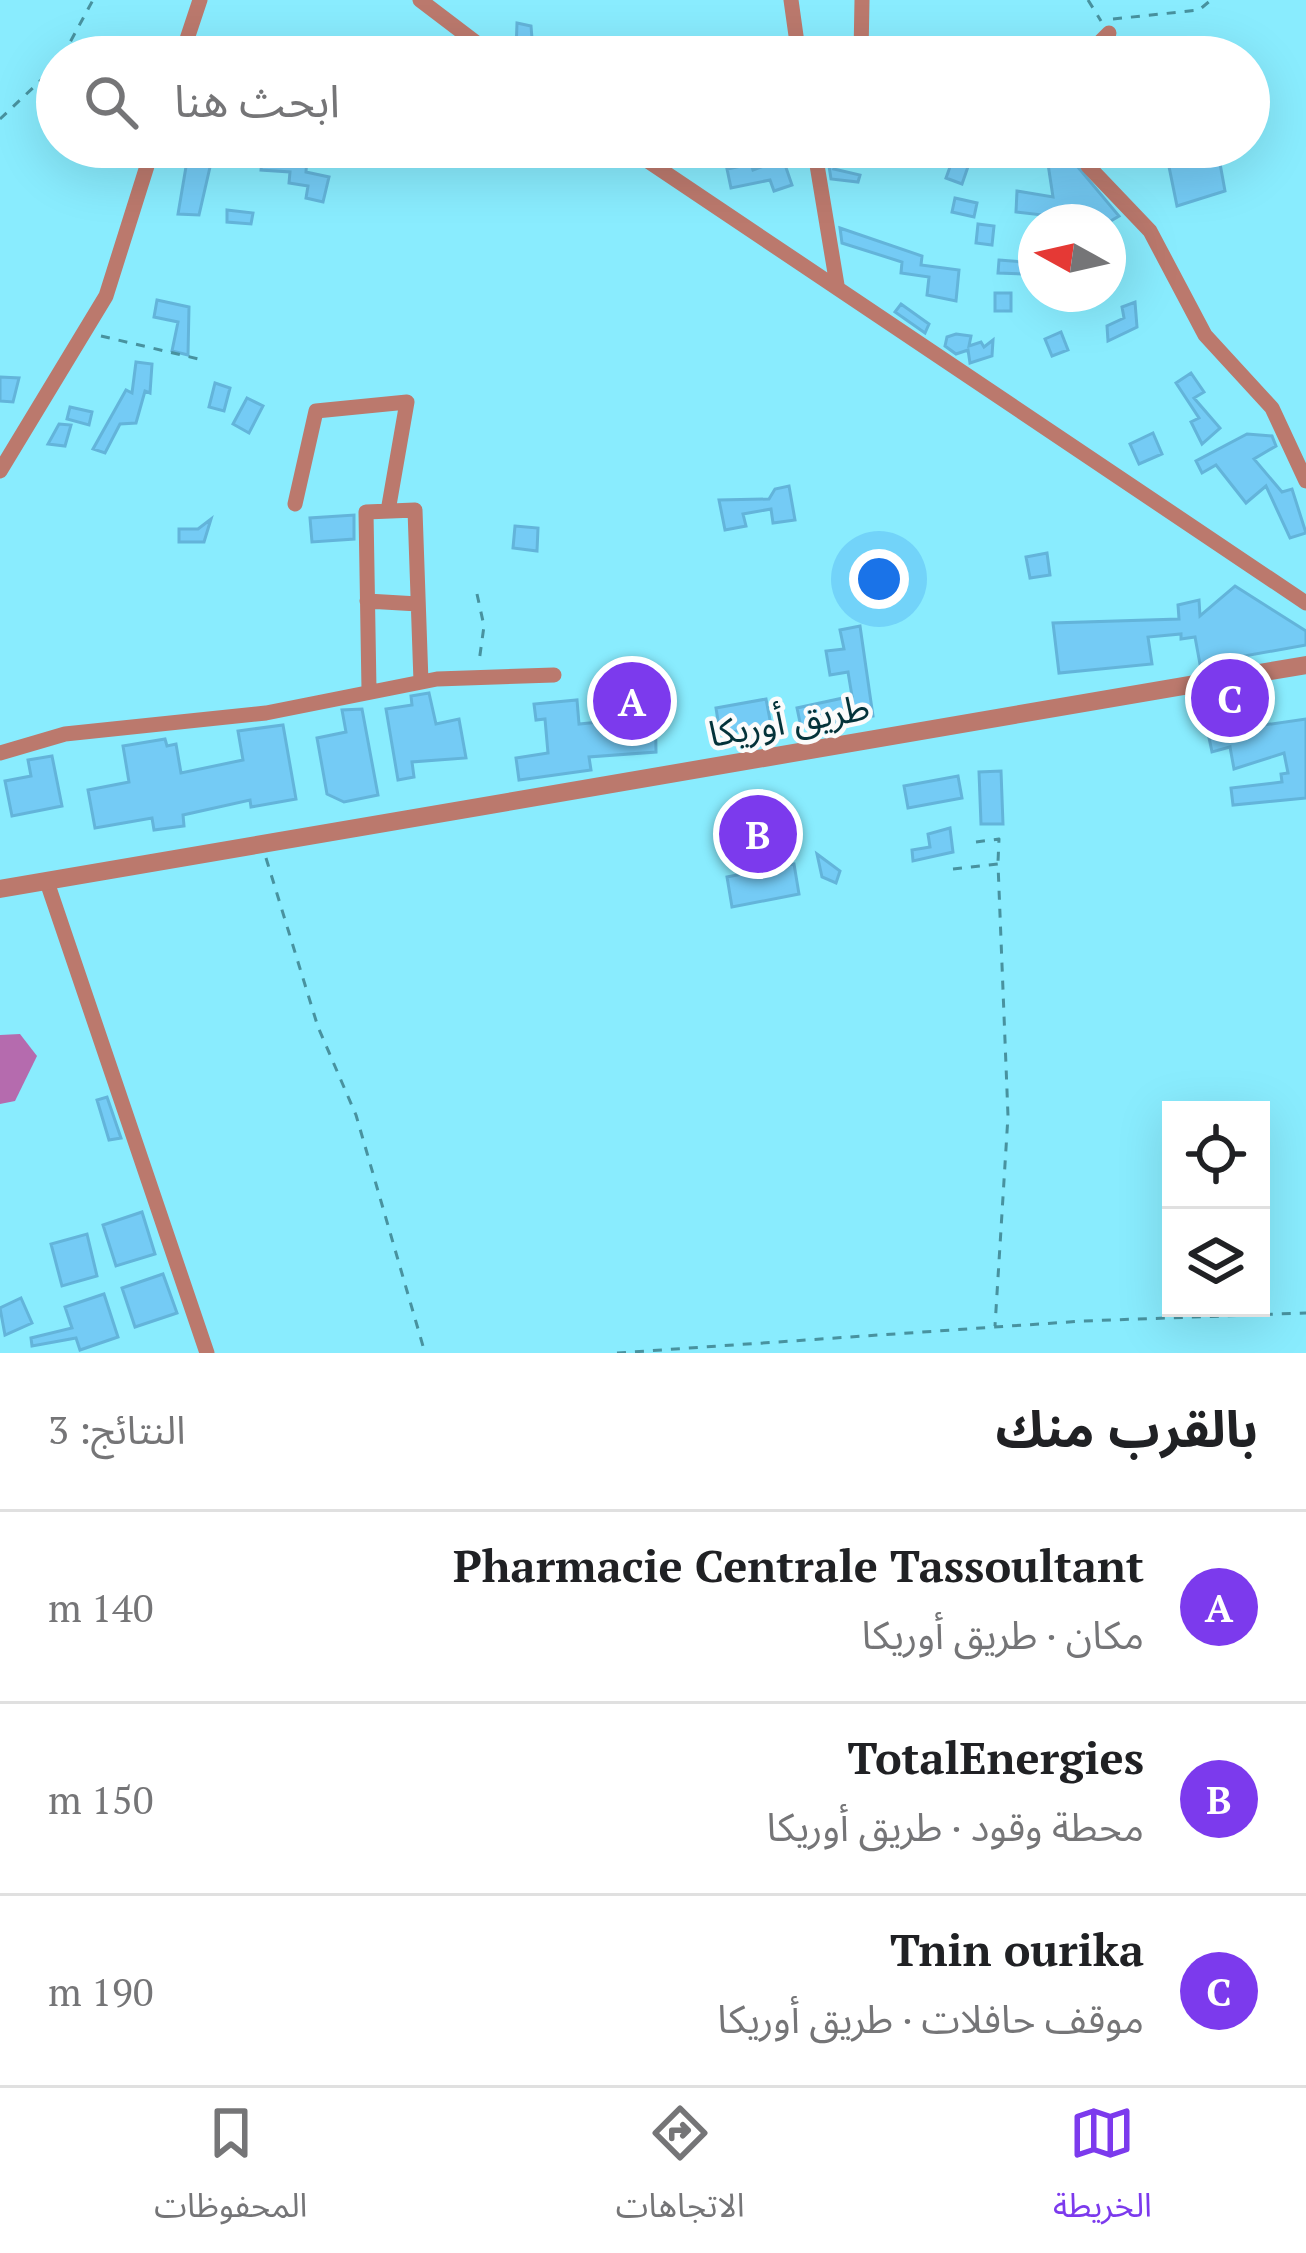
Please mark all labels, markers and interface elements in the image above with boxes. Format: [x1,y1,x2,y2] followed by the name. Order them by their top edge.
[36,36,1270,168] search box
[78,69,144,135] icon: search
[174,70,340,130] text: ابحث هنا
[1018,204,1126,312] north arrow
[849,549,909,609] your location
[1191,653,1269,743] pin: C
[593,656,671,746] pin: A
[705,682,873,757] street label: طريق أوريكا
[719,789,797,879] pin: B
[1162,1101,1270,1317] map controls
[1162,1101,1270,1209] button: locate
[1162,1209,1270,1317] button: layers
[996,1394,1258,1462] text: بالقرب منك
[48,1403,186,1455] text: النتائج: 3
[453,1535,1144,1595] text: Pharmacie Centrale Tassoultant
[48,1581,154,1633] text: 140 m
[1205,1581,1233,1633] text: A
[861,1608,1144,1660] text: مكان · طريق أوريكا
[847,1727,1144,1787] text: TotalEnergies
[48,1773,154,1825] text: 150 m
[1206,1773,1232,1825] text: B
[766,1800,1144,1852] text: محطة وقود · طريق أوريكا
[890,1919,1144,1979] text: Tnin ourika
[48,1965,154,2017] text: 190 m
[1206,1965,1232,2017] text: C
[717,1992,1144,2044] text: موقف حافلات · طريق أوريكا
[154,2100,307,2241] tab: المحفوظات
[616,2100,745,2241] tab: الاتجاهات
[1053,2100,1152,2241] tab: الخريطة

